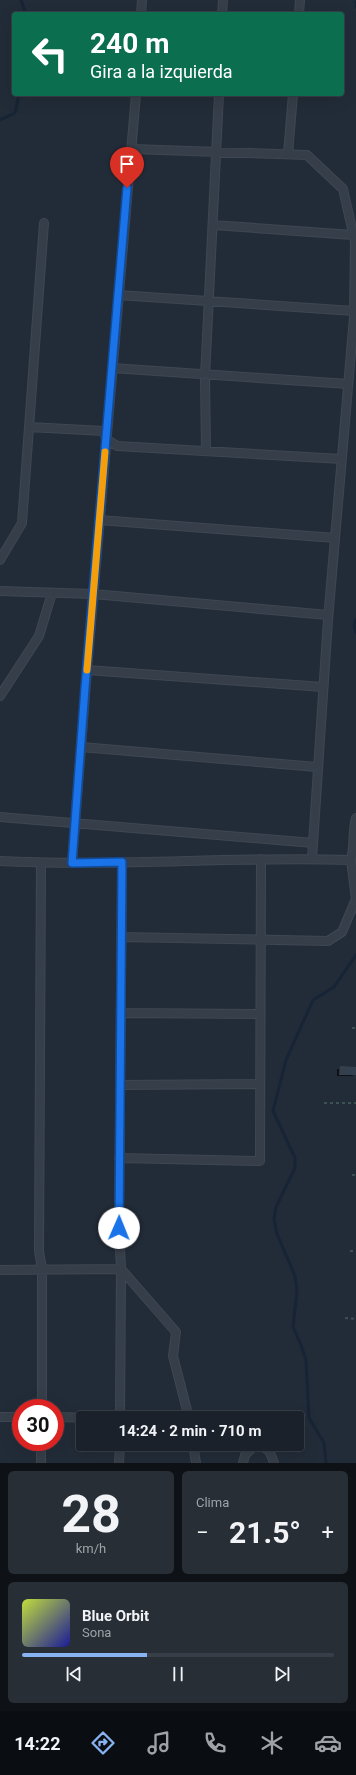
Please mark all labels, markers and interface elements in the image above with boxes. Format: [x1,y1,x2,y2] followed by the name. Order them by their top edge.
[90,27,169,60] text: 240 m
[24,28,76,80] icon: left
[90,61,233,82] text: Gira a la izquierda
[110,147,144,188] pin
[116,153,138,175] icon: arrive
[98,1207,140,1249] position arrow
[12,1399,64,1451] speed limit sign: 30
[119,1422,261,1440] text: 14:24 · 2 min · 710 m
[61,1484,121,1545] text: 28
[196,1495,229,1510] text: Clima
[229,1515,301,1550] text: 21.5°
[196,1520,209,1545] text: −
[322,1520,334,1545] text: +
[76,1541,106,1556] text: km/h
[82,1607,149,1625] text: Blue Orbit
[82,1625,111,1640] text: Sona
[63,1663,85,1685] icon: previous
[167,1663,189,1685] icon: pause
[271,1663,293,1685] icon: next
[89,1729,117,1757] icon: directions
[145,1729,173,1757] icon: music
[201,1729,229,1757] icon: phone
[258,1729,286,1757] icon: climate
[314,1729,342,1757] icon: car
[14,1733,61,1754] text: 14:22

